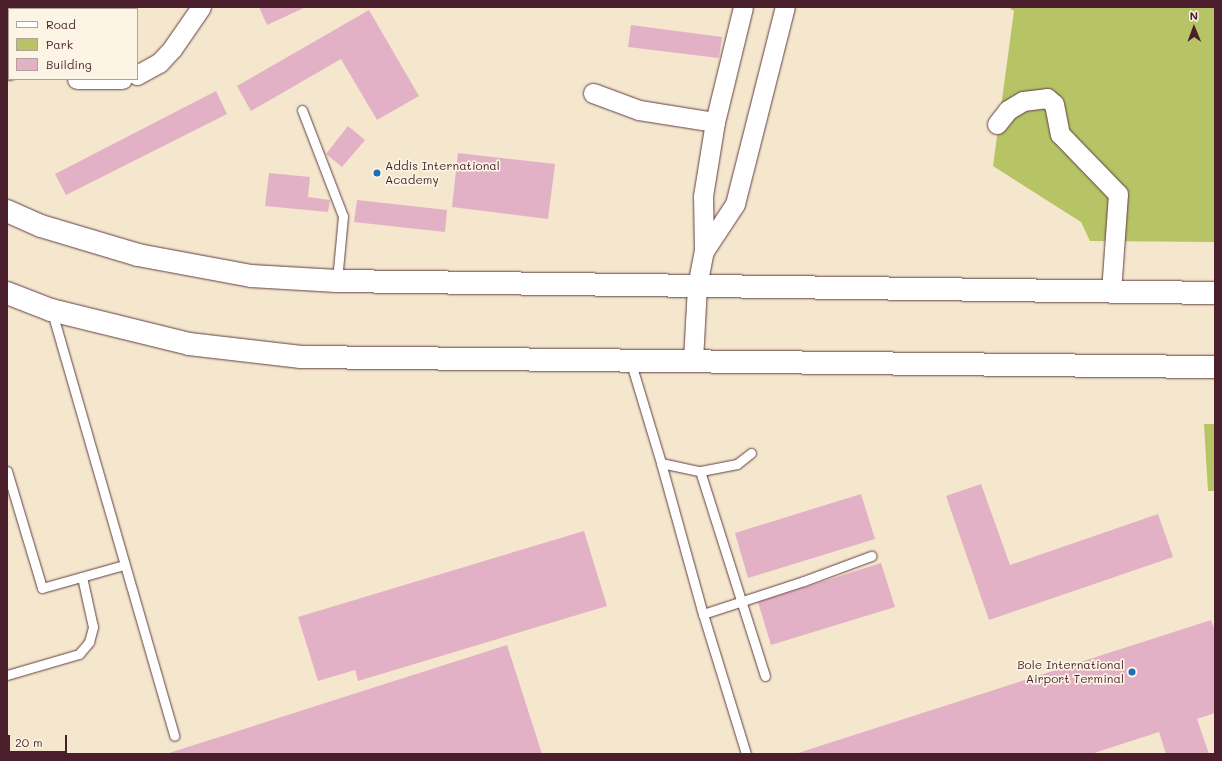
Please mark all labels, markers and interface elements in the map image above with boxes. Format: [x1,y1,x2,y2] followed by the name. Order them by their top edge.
[8,8,138,80] legend
[1174,8,1214,48] north arrow
[1189,8,1198,23] text: N
[46,16,76,32] text: Road
[46,36,73,52] text: Park
[46,56,92,72] text: Building
[385,159,500,187] place label: Addis International Academy
[372,168,382,178] marker: Addis International Academy
[1017,658,1124,686] place label: Bole International Airport Terminal
[1127,667,1137,677] marker: Bole International Airport Terminal
[10,727,69,753] scale bar
[15,734,43,750] text: 20 m

